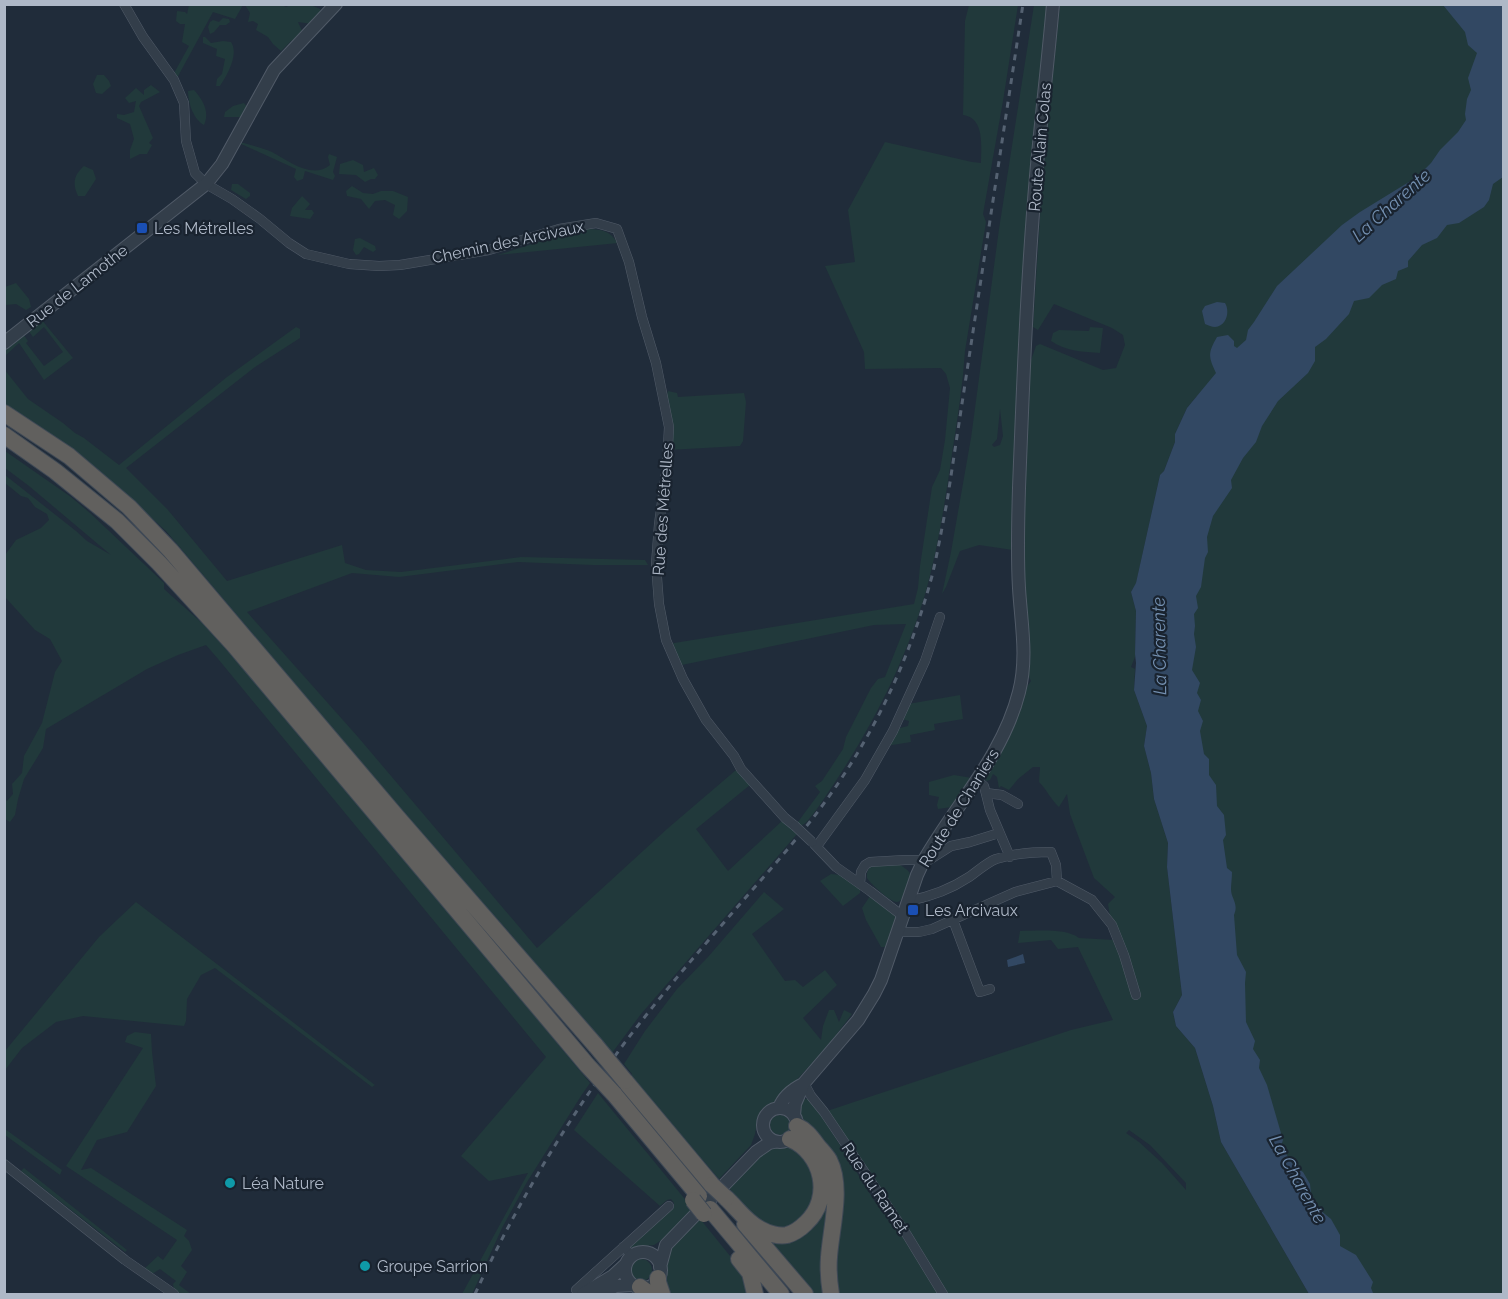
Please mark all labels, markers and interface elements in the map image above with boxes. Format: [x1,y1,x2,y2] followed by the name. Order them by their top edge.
[1025,81,1055,212] street label: Route Alain Colas
[1347,164,1435,246] water label: La Charente
[430,217,586,267] street label: Chemin des Arcivaux
[154,219,254,238] place label: Les Métrelles
[135,221,149,235] marker: Les Métrelles
[23,241,131,331] street label: Rue de Lamothe
[649,441,677,576] street label: Rue des Métrelles
[1148,596,1170,695] water label: La Charente
[915,745,1003,871] street label: Route de Chaniers
[925,901,1018,920] place label: Les Arcivaux
[906,903,920,917] marker: Les Arcivaux
[1265,1131,1331,1227] water label: La Charente
[838,1139,913,1237] street label: Rue du Ramet
[242,1174,324,1193] place label: Léa Nature
[223,1176,237,1190] marker: Léa Nature
[377,1257,488,1276] place label: Groupe Sarrion
[358,1259,372,1273] marker: Groupe Sarrion

